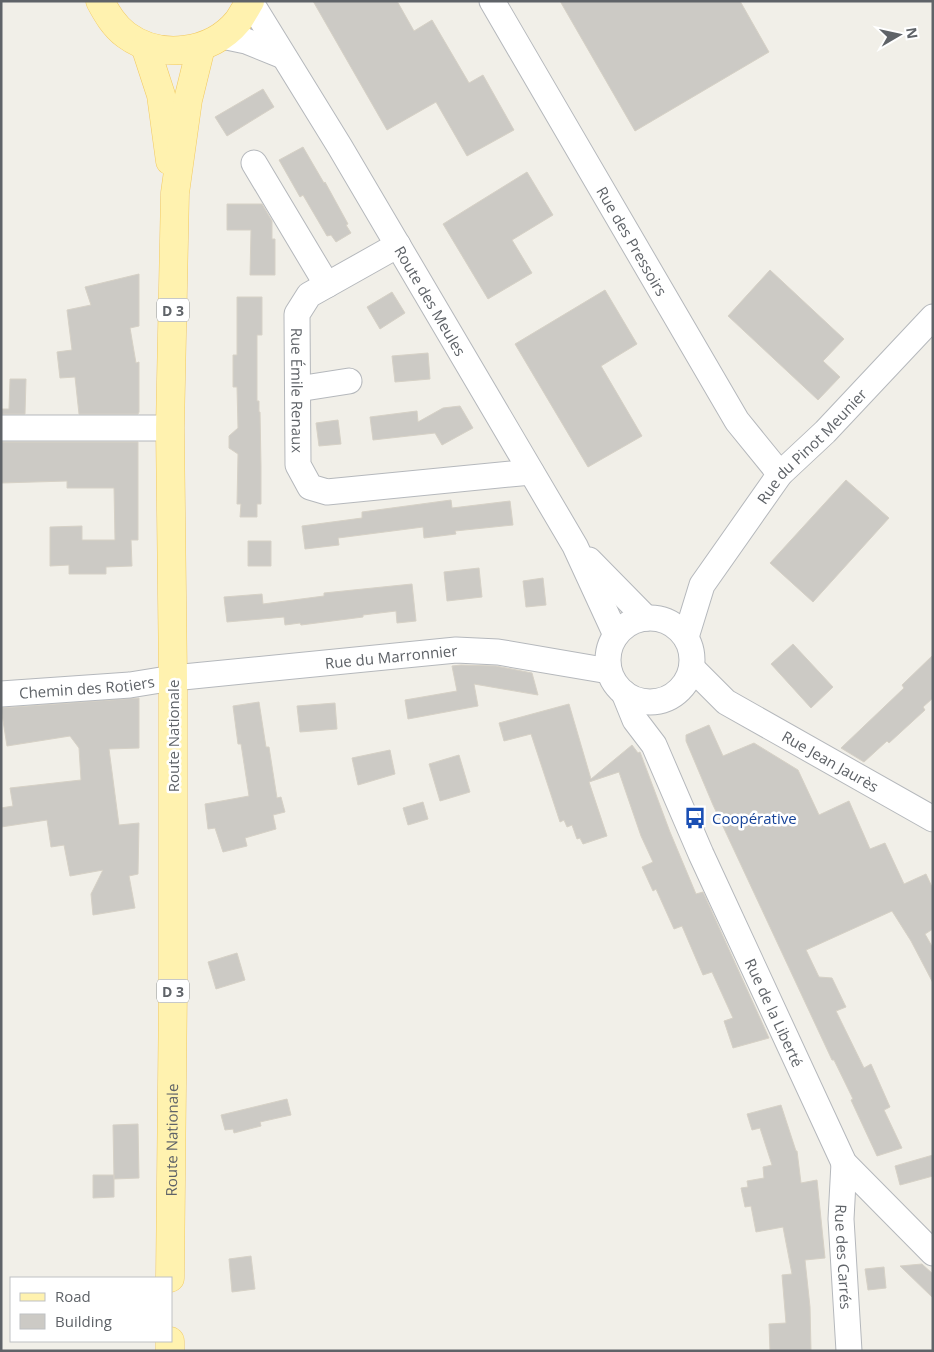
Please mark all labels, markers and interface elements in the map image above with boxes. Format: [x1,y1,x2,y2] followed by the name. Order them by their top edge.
[874,10,924,60] north arrow
[902,26,923,40] text: N
[592,183,672,300] street label: Rue des Pressoirs
[390,242,471,359] street label: Route des Meules
[157,298,189,322] road number: D 3
[287,328,308,453] street label: Rue Émile Renaux
[752,384,871,508] street label: Rue du Pinot Meunier
[324,640,458,673] street label: Rue du Marronnier
[18,671,156,703] street label: Chemin des Rotiers
[163,680,183,792] street label: Route Nationale
[778,726,882,796] street label: Rue Jean Jaurès
[682,805,708,831] bus stop icon: Coopérative
[712,808,797,828] place label: Coopérative
[741,955,808,1070] street label: Rue de la Liberté
[157,979,189,1002] road number: D 3
[161,1084,182,1197] street label: Route Nationale
[831,1204,856,1310] street label: Rue des Carrés
[10,1277,172,1342] legend
[55,1286,91,1306] text: Road
[55,1311,112,1331] text: Building

